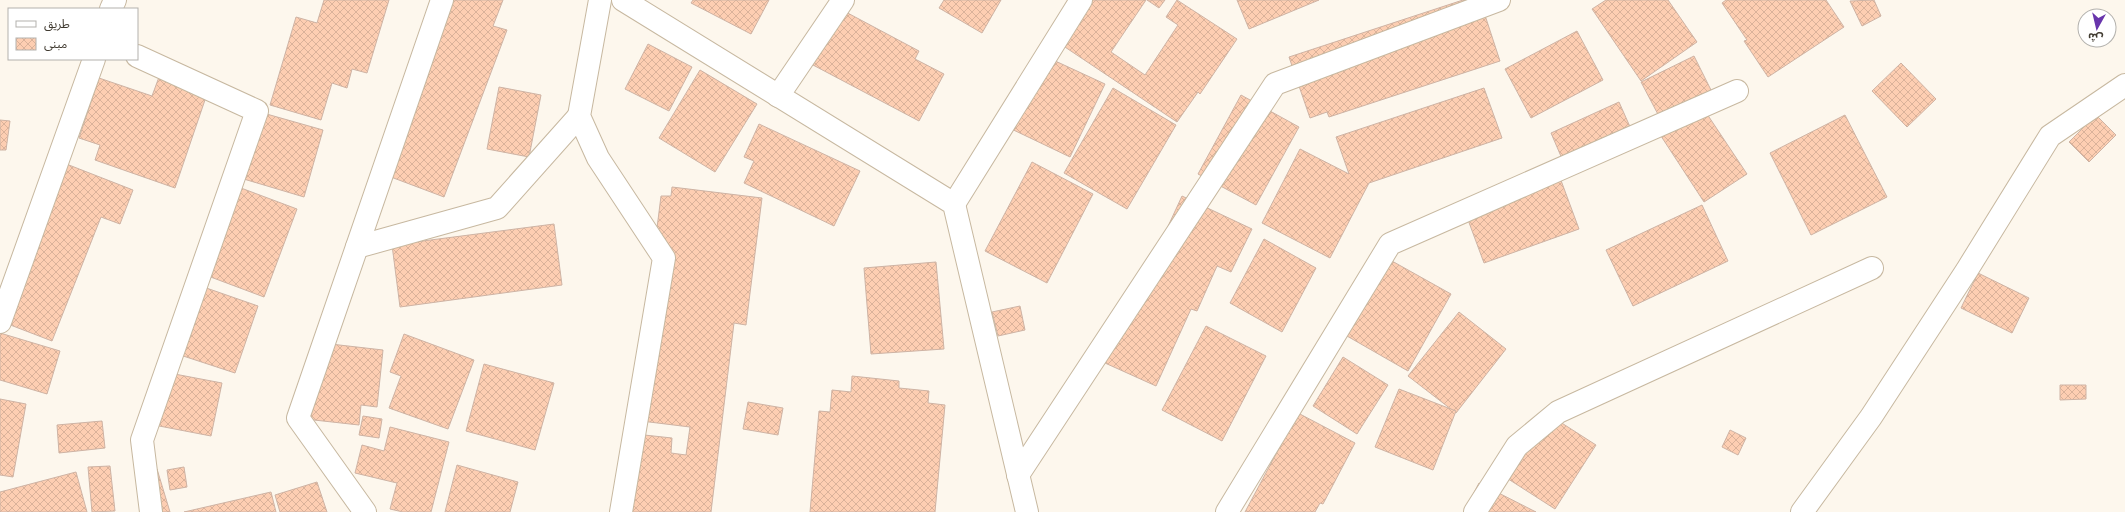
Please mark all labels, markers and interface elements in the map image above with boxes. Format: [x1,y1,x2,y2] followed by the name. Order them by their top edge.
[8,8,138,60] legend
[2077,8,2117,48] north arrow
[44,17,70,32] text: طريق
[2087,30,2104,45] text: ش
[44,37,67,51] text: مبنى

